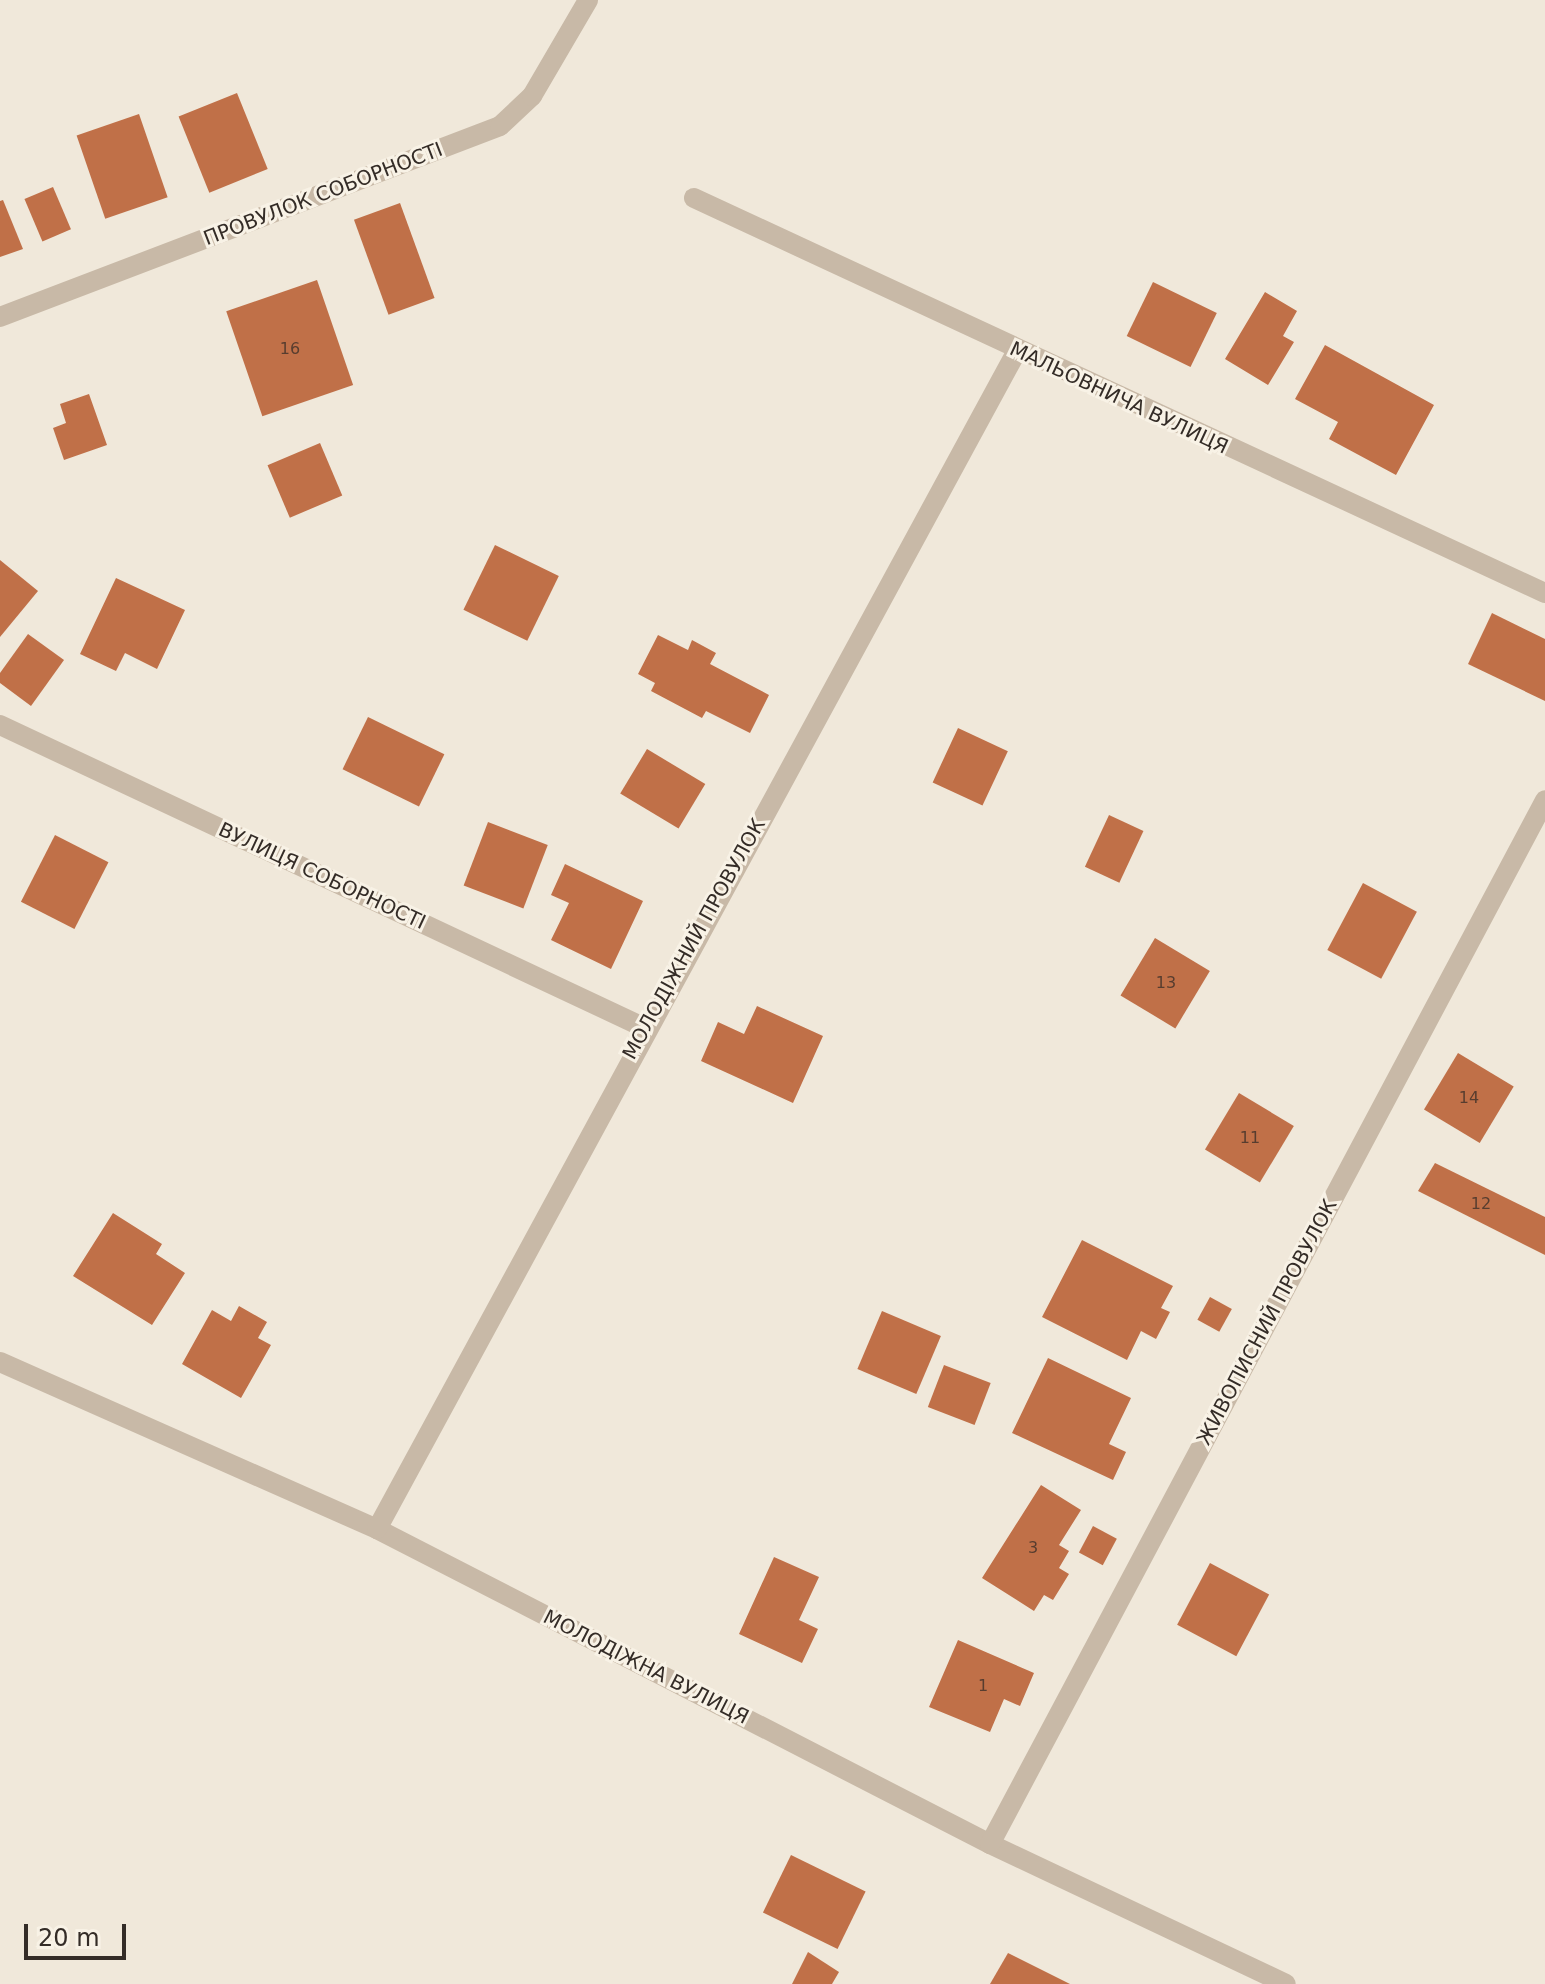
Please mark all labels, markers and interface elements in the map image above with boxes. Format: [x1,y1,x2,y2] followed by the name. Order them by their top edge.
[200,137,446,251] street label: ПРОВУЛОК СОБОРНОСТІ
[1006,337,1232,459] street label: МАЛЬОВНИЧА ВУЛИЦЯ
[280,339,300,359] house number: 16
[618,814,770,1064] street label: МОЛОДІЖНИЙ ПРОВУЛОК
[215,817,429,935] street label: ВУЛИЦЯ СОБОРНОСТІ
[1156,973,1176,993] house number: 13
[1459,1088,1479,1108] house number: 14
[1240,1128,1260,1148] house number: 11
[1471,1194,1491,1214] house number: 12
[1192,1195,1342,1449] street label: ЖИВОПИСНИЙ ПРОВУЛОК
[1028,1538,1038,1558] house number: 3
[539,1605,753,1729] street label: МОЛОДІЖНА ВУЛИЦЯ
[978,1676,988,1696] house number: 1
[28,1908,130,1958] scale bar
[38,1924,100,1952] text: 20 m

